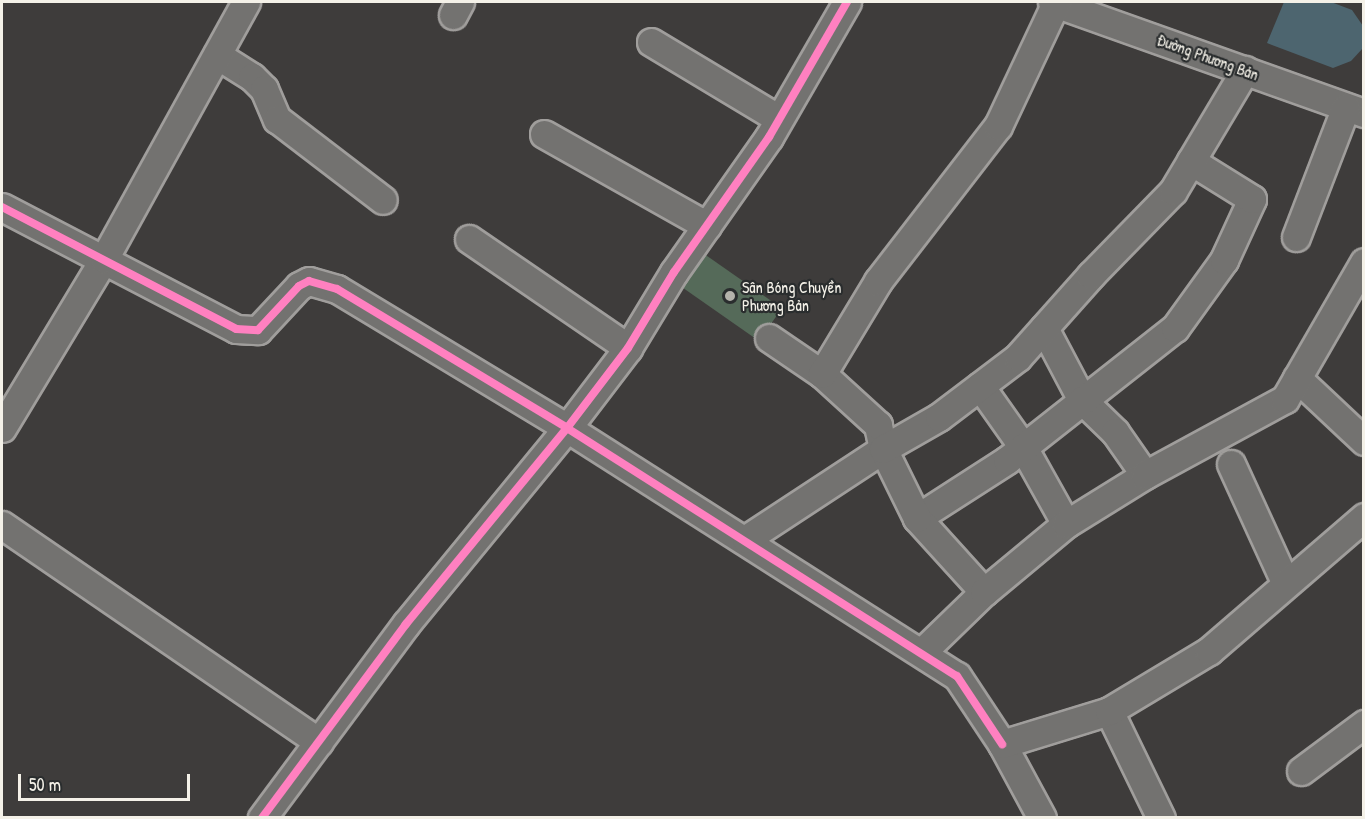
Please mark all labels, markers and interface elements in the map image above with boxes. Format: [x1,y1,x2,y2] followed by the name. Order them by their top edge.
[1155,30,1261,84] street label: Đường Phương Bản
[742,277,841,315] place label: Sân Bóng Chuyền Phương Bản
[723,289,737,303] marker: Sân Bóng Chuyền Phương Bản
[21,762,194,800] scale bar
[29,772,61,797] text: 50 m

